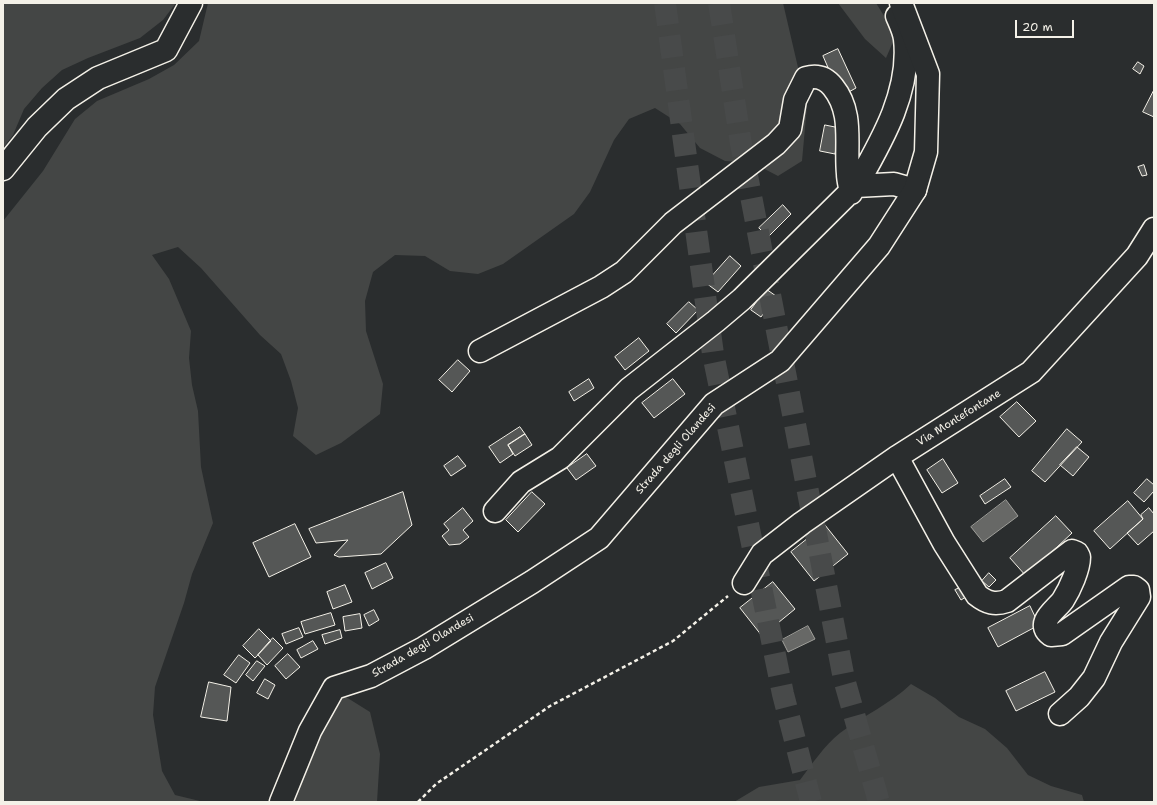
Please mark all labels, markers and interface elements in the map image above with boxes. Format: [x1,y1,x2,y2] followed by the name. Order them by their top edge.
[1017,12,1076,38] scale bar
[1022,19,1053,35] text: 20 m
[915,387,1003,449] street label: Via Montefontane
[633,401,719,497] street label: Strada degli Olandesi
[370,611,476,681] street label: Strada degli Olandesi

